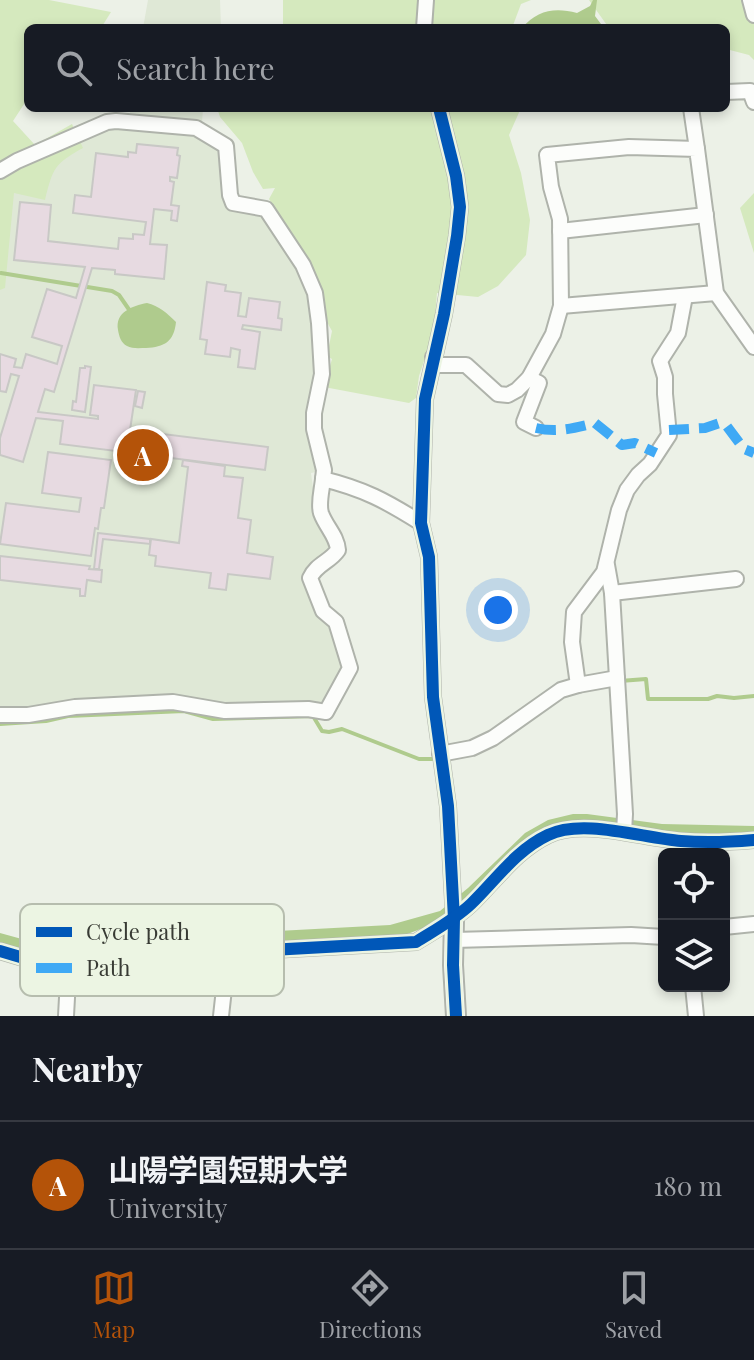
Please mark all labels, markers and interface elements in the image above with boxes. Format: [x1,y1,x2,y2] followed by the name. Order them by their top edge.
[24,24,730,112] search box
[52,46,96,90] icon: search
[116,48,275,88] text: Search here
[117,425,169,485] pin: A
[478,590,518,630] your location
[658,848,730,992] map controls
[658,848,730,920] button: locate
[20,904,284,996] legend
[86,916,190,946] text: Cycle path
[658,920,730,992] button: layers
[86,952,130,982] text: Path
[32,1045,143,1091] text: Nearby
[108,1149,348,1189] text: 山陽学園短期大学
[49,1168,67,1203] text: A
[654,1168,722,1203] text: 180 m
[108,1190,227,1225] text: University
[92,1266,136,1344] tab: Map
[319,1266,422,1344] tab: Directions
[605,1266,662,1344] tab: Saved

